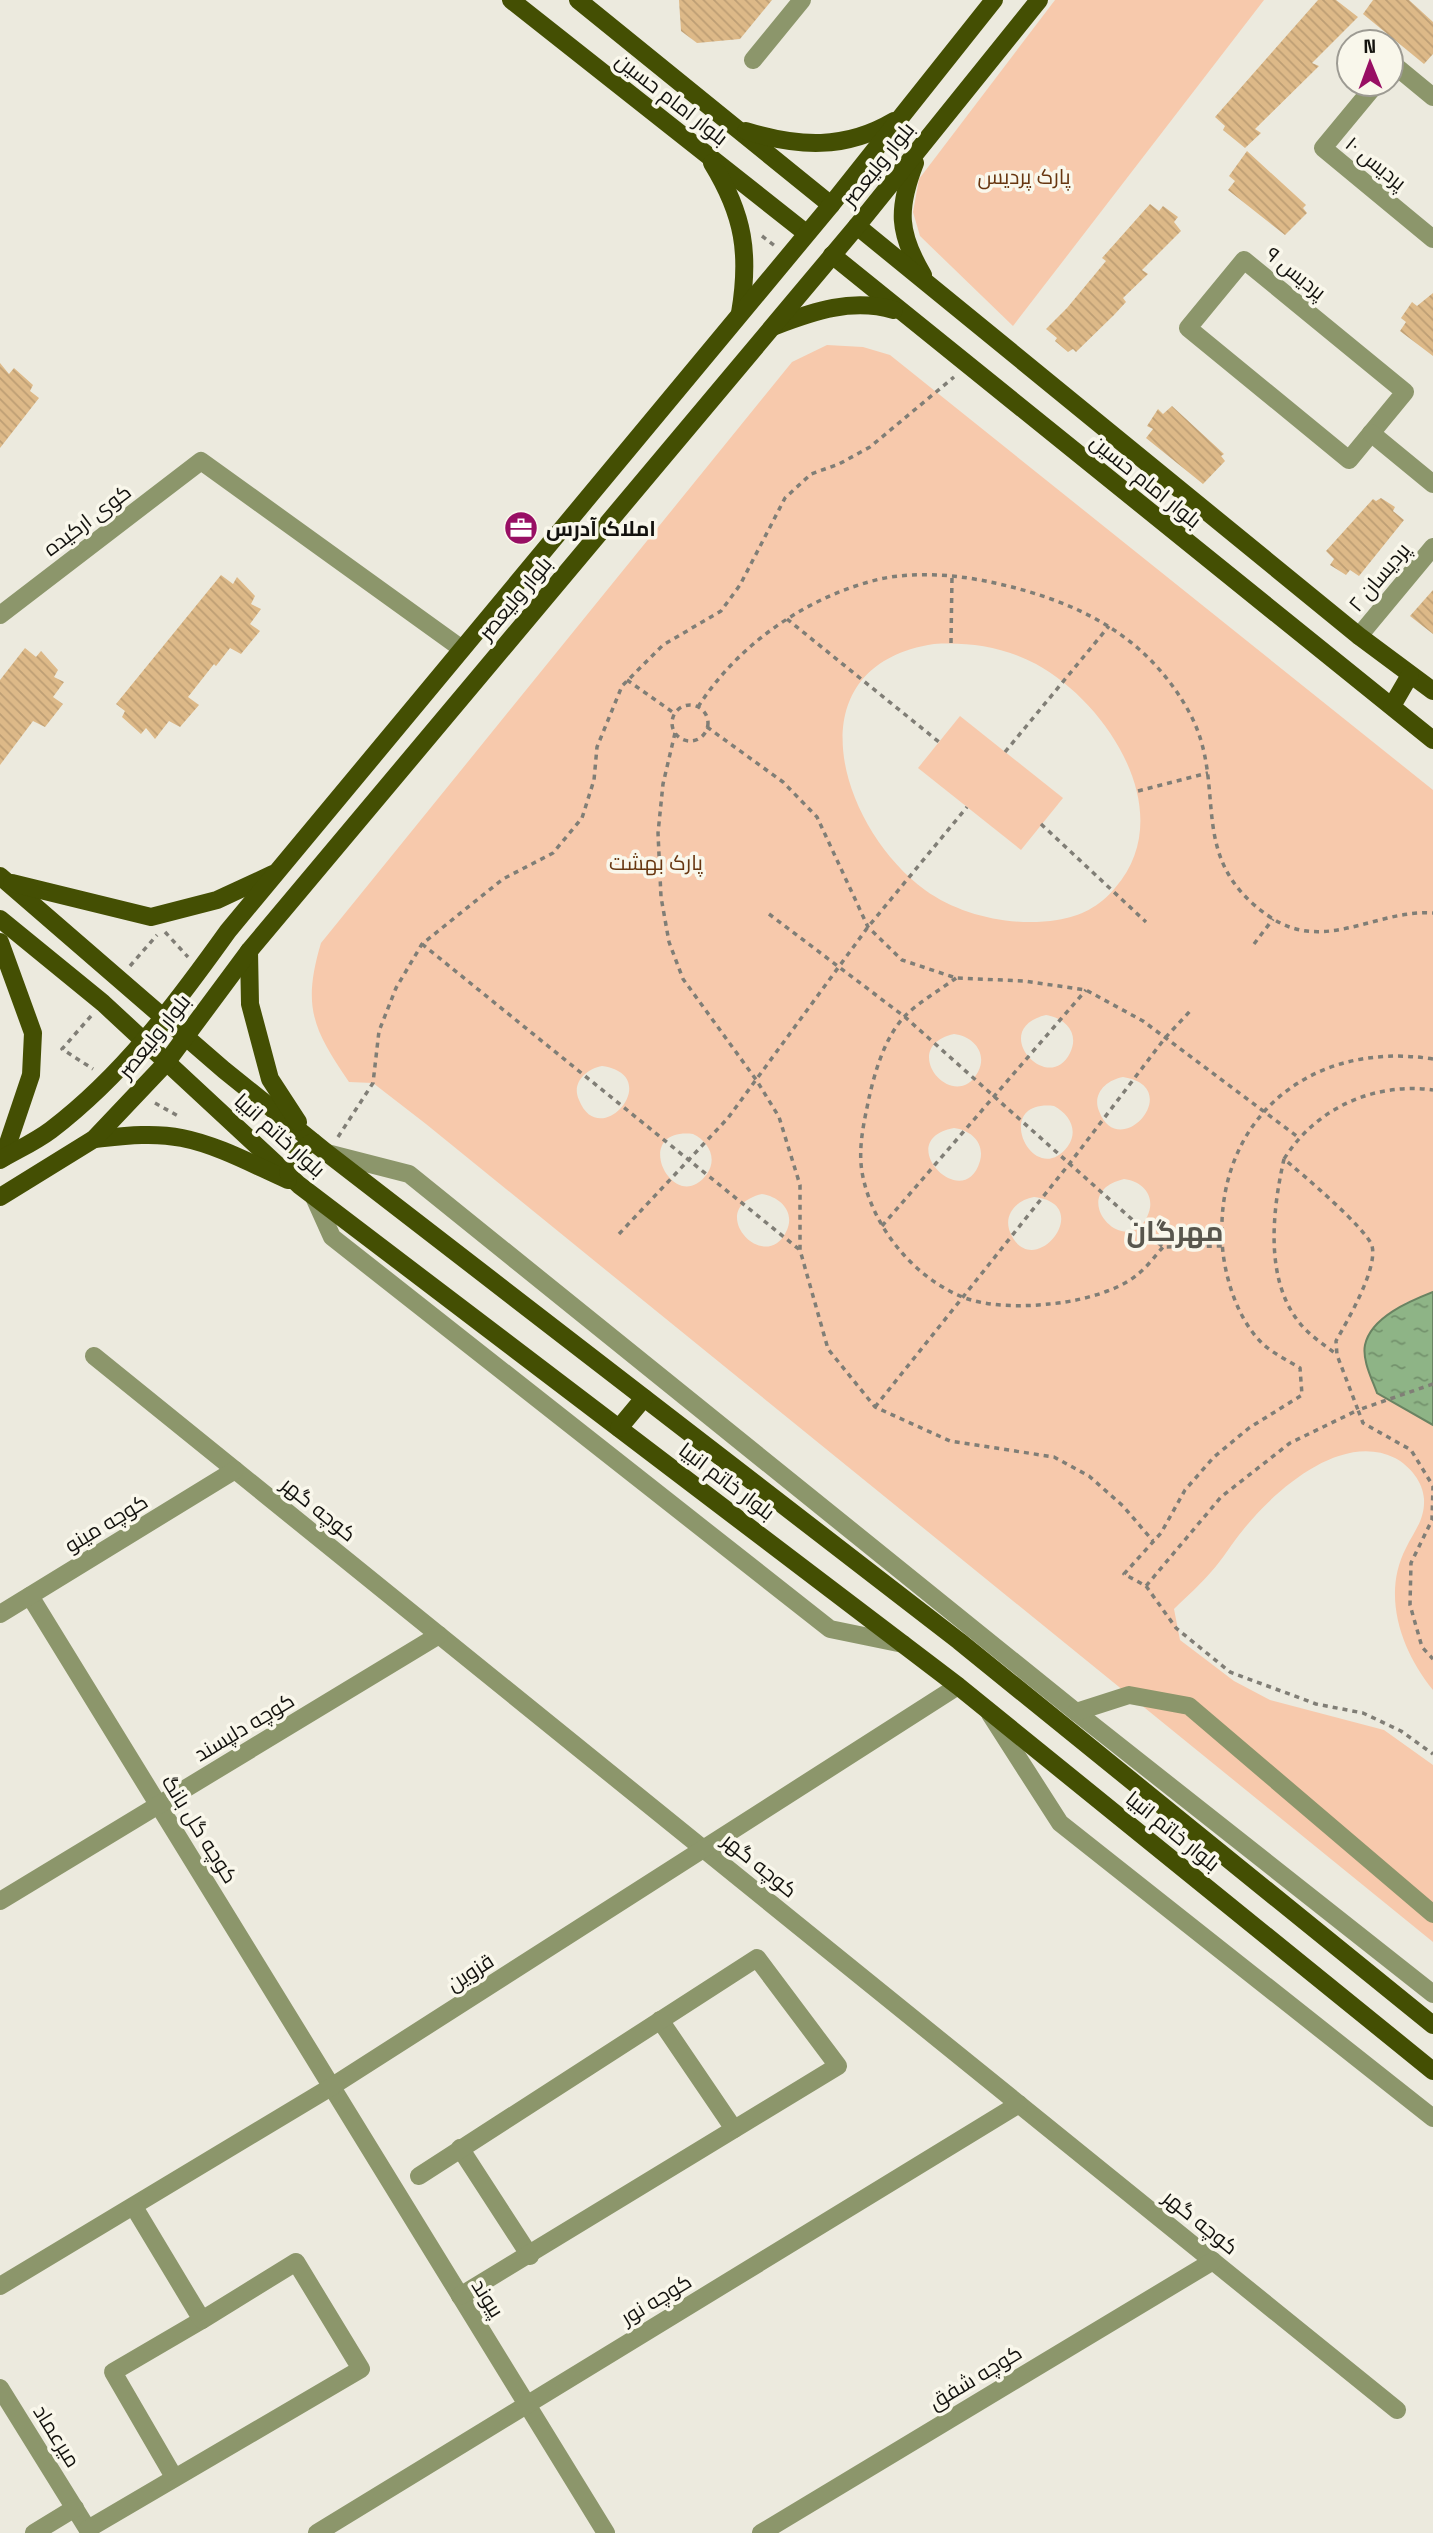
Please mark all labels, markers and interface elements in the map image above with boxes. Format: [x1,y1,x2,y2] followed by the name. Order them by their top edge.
[1335,28,1405,98] north arrow
[1363,34,1376,59] text: N
[610,47,734,152] street label: بلوار امام حسین
[835,116,920,213] street label: بلوار ولیعصر
[1339,130,1412,197] street label: پردیس ۱۰
[977,163,1071,191] park label: پارک پردیس
[1260,240,1332,307] street label: پردیس ۹
[1084,428,1207,535] street label: بلوار امام حسین
[38,478,136,562] street label: کوی ارکیده
[502,509,540,547] office icon: املاک آدرس
[546,515,656,542] place label: املاک آدرس
[1342,536,1417,618] street label: پردیسان ۲
[472,551,558,646] street label: بلوار ولیعصر
[609,849,703,877] park label: پارک بهشت
[111,988,196,1085] street label: بلوار ولیعصر
[228,1087,331,1184] street label: بلوار خاتم انبیا
[1126,1213,1224,1249] district label: مهرگان
[673,1436,780,1527] street label: بلوار خاتم انبیا
[275,1470,362,1548] street label: کوچه گهر
[59,1488,153,1559] street label: کوچه مینو
[189,1687,299,1768] street label: کوچه دلپسند
[155,1770,244,1889] street label: کوچه گل بانگ
[1120,1785,1226,1878] street label: بلوار خاتم انبیا
[716,1826,803,1904] street label: کوچه گهر
[441,1947,499,1997] street label: قزوین
[1157,2183,1244,2261] street label: کوچه گهر
[615,2267,697,2332] street label: کوچه نور
[465,2274,510,2323] street label: پیوند
[923,2339,1027,2416] street label: کوچه شفق
[27,2400,87,2472] street label: میرعماد

